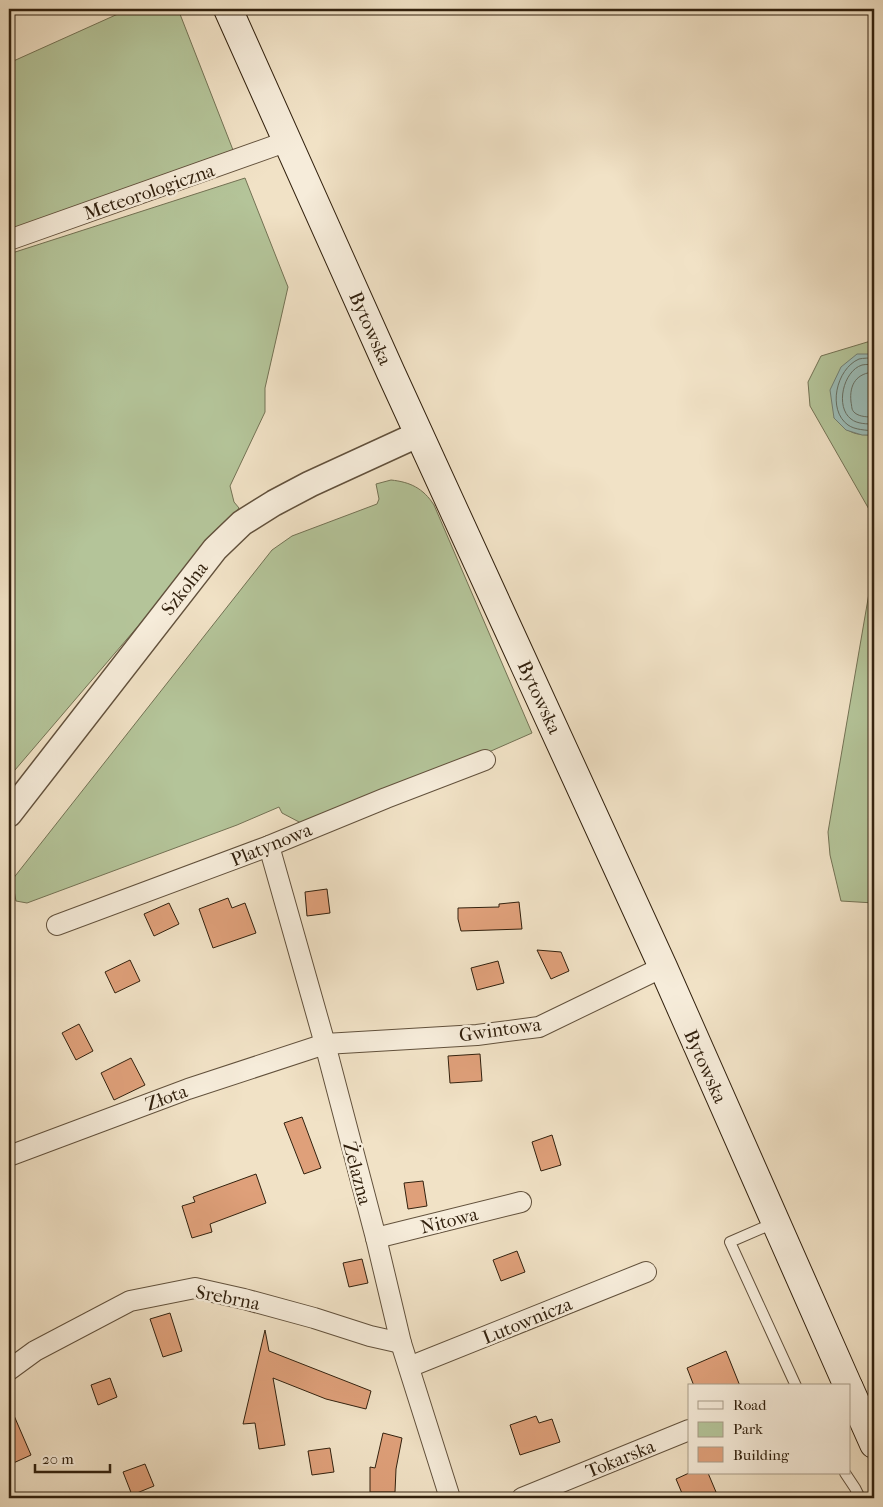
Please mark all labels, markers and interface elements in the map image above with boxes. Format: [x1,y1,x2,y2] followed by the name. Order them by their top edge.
[81,159,218,225] street label: Meteorologiczna
[344,288,396,369] street label: Bytowska
[157,557,213,620] street label: Szkolna
[513,657,566,738] street label: Bytowska
[228,819,315,871] street label: Platynowa
[458,1013,543,1047] street label: Gwintowa
[679,1026,731,1107] street label: Bytowska
[142,1080,191,1116] street label: Złota
[338,1139,376,1207] street label: Żelazna
[418,1203,480,1239] street label: Nitowa
[194,1281,262,1315] street label: Srebrna
[479,1293,575,1349] street label: Lutownicza
[688,1384,850,1474] legend
[733,1396,767,1414] text: Road
[733,1420,763,1438] text: Park
[583,1435,658,1483] street label: Tokarska
[35,1442,110,1474] scale bar
[733,1446,790,1464] text: Building
[42,1450,74,1468] text: 20 m

